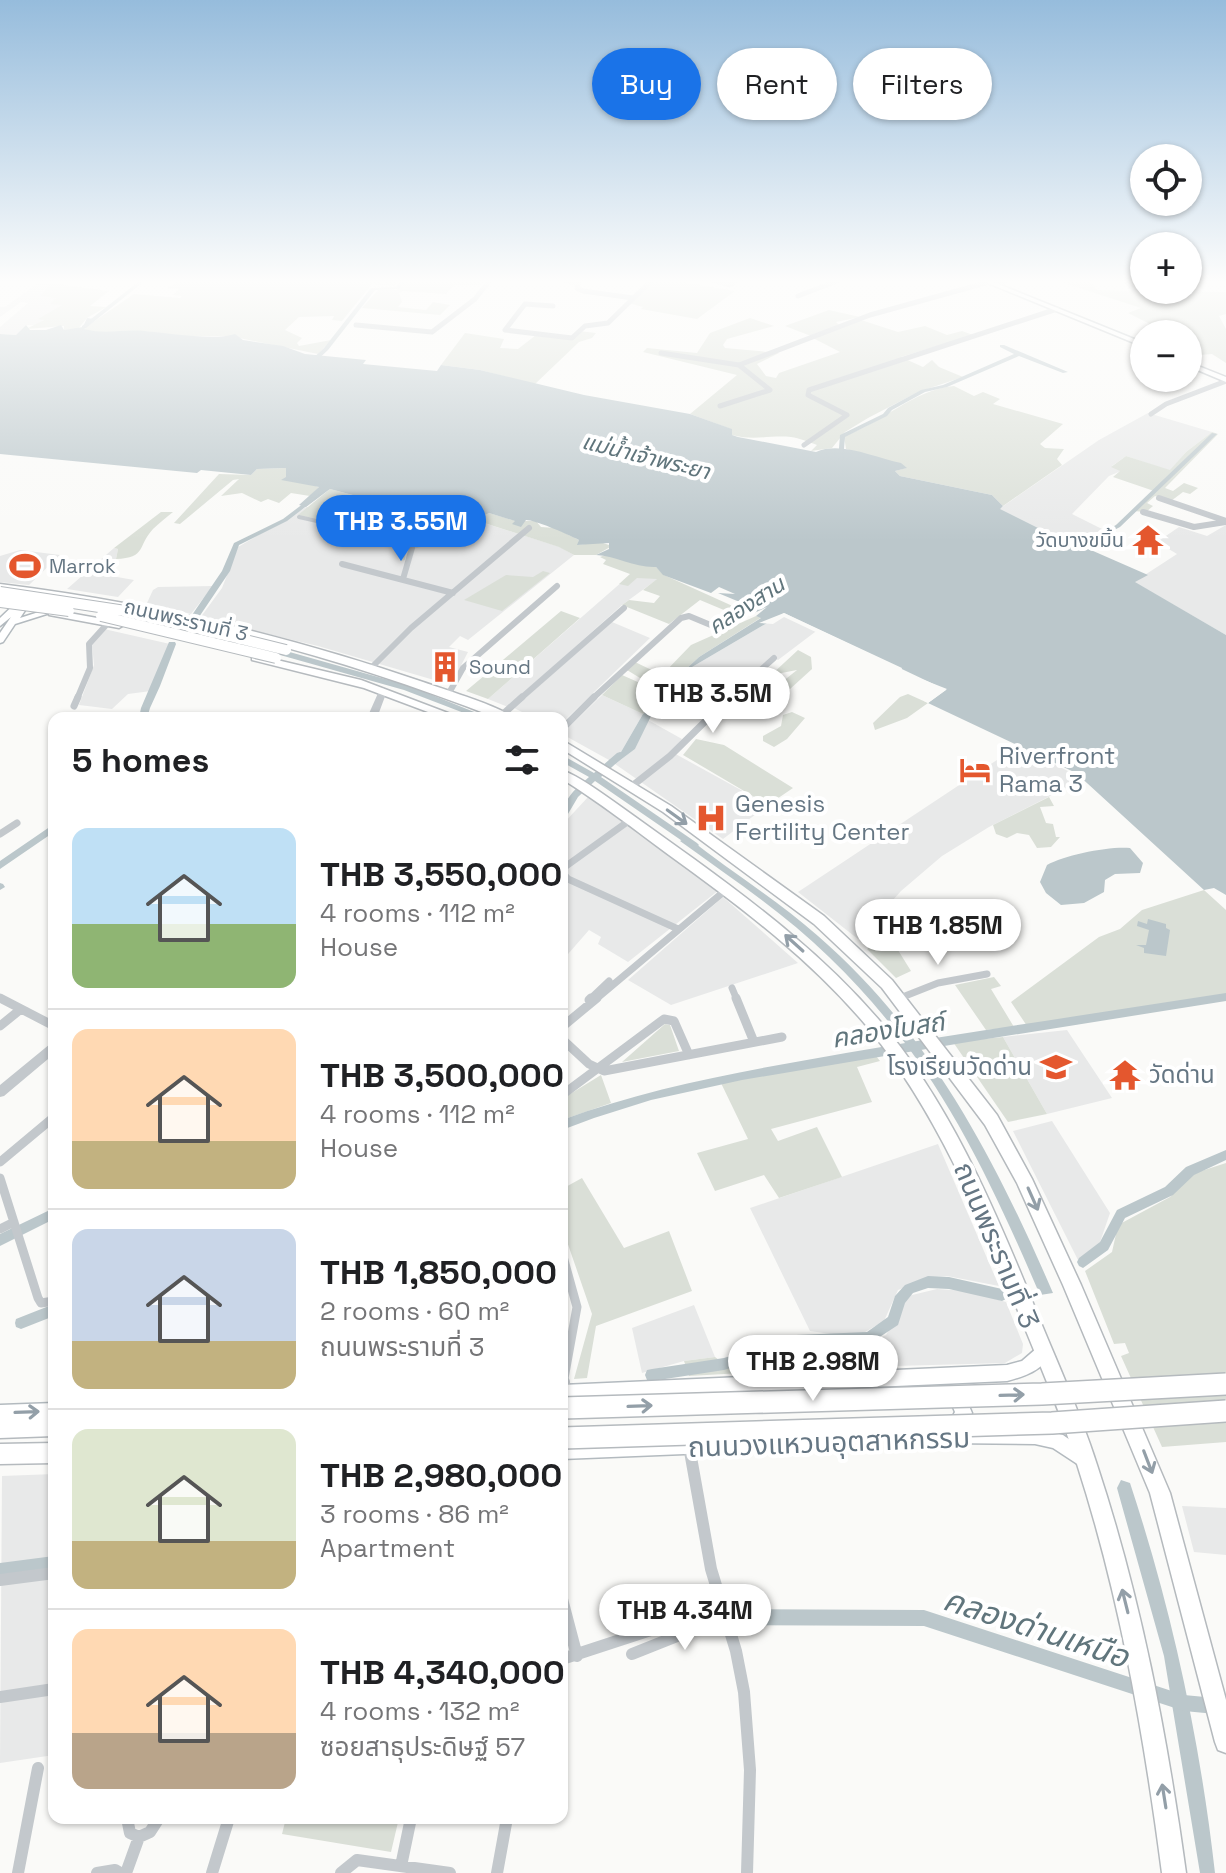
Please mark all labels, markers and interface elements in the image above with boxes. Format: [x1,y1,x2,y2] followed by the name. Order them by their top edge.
[592,48,701,120] chip: Buy
[717,48,837,120] chip: Rent
[853,48,992,120] chip: Filters
[1130,144,1202,392] map controls
[1130,144,1202,216] button: locate
[1130,232,1202,304] button: +
[1130,320,1202,392] button: −
[579,426,714,486] water label: แม่น้ำเจ้าพระยา
[309,495,493,563] pin: THB 3.55M
[334,504,468,538] text: THB 3.55M
[1131,523,1165,557] temple icon: วัดบางขมิ้น
[1035,527,1124,553] place label: วัดบางขมิ้น
[8,549,42,583] sports icon: Marrok
[49,553,116,579] place label: Marrok
[703,569,791,640] water label: คลองสาน
[121,592,251,647] street label: ถนนพระรามที่ 3
[428,650,462,684] building icon: Sound
[469,654,531,680] place label: Sound
[630,667,796,735] pin: THB 3.5M
[654,676,772,710] text: THB 3.5M
[500,738,544,782] icon: filters
[72,739,209,782] text: 5 homes
[999,740,1115,799] place label: Riverfront Rama 3
[958,753,992,787] hotel icon: Riverfront Rama 3
[735,788,910,847] place label: Genesis Fertility Center
[694,801,728,835] hospital icon: Genesis Fertility Center
[665,808,687,825] one-way arrow
[320,853,562,896] text: THB 3,550,000
[136,860,232,956] icon: home
[320,896,515,930] text: 4 rooms · 112 m²
[846,899,1030,967] pin: THB 1.85M
[873,908,1003,942] text: THB 1.85M
[320,930,398,964] text: House
[784,934,804,953] one-way arrow
[829,1004,952,1056] water label: คลองโบสถ์
[1039,1050,1073,1084] school or university icon: โรงเรียนวัดด่าน
[887,1051,1032,1082] place label: โรงเรียนวัดด่าน
[320,1054,564,1097] text: THB 3,500,000
[1108,1058,1142,1092] temple icon: วัดด่าน
[1149,1059,1215,1090] place label: วัดด่าน
[136,1061,232,1157] icon: home
[320,1097,515,1131] text: 4 rooms · 112 m²
[320,1131,398,1165] text: House
[946,1156,1049,1334] street label: ถนนพระรามที่ 3
[1026,1186,1041,1210] one-way arrow
[320,1251,557,1294] text: THB 1,850,000
[136,1261,232,1357] icon: home
[320,1294,509,1328] text: 2 rooms · 60 m²
[320,1330,485,1364] text: ถนนพระรามที่ 3
[721,1335,905,1403] pin: THB 2.98M
[746,1344,880,1378] text: THB 2.98M
[998,1387,1025,1402] one-way arrow
[626,1398,653,1413] one-way arrow
[13,1405,40,1420] one-way arrow
[687,1419,971,1465] street label: ถนนวงแหวนอุตสาหกรรม
[1142,1449,1156,1474] one-way arrow
[320,1454,562,1497] text: THB 2,980,000
[136,1461,232,1557] icon: home
[320,1497,509,1531] text: 3 rooms · 86 m²
[320,1531,455,1565] text: Apartment
[939,1579,1135,1677] water label: คลองด่านเหนือ
[593,1584,777,1652] pin: THB 4.34M
[1116,1588,1131,1614] one-way arrow
[617,1593,753,1627] text: THB 4.34M
[320,1651,565,1694] text: THB 4,340,000
[136,1661,232,1757] icon: home
[320,1694,520,1728] text: 4 rooms · 132 m²
[320,1730,525,1764] text: ซอยสาธุประดิษฐ์ 57
[1156,1783,1171,1809] one-way arrow

